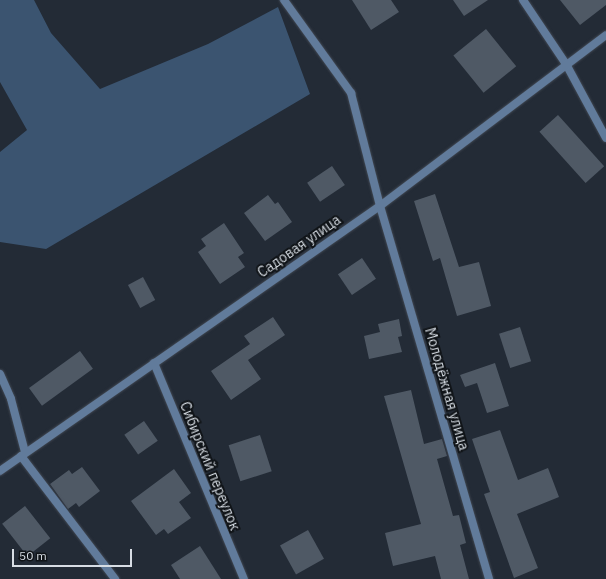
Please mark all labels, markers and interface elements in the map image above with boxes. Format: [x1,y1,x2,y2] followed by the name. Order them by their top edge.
[254,211,344,281] street label: Садовая улица
[421,326,473,452] street label: Молодёжная улица
[176,399,244,533] street label: Сибирский переулок
[14,541,134,567] scale bar
[19,548,47,563] text: 50 m

